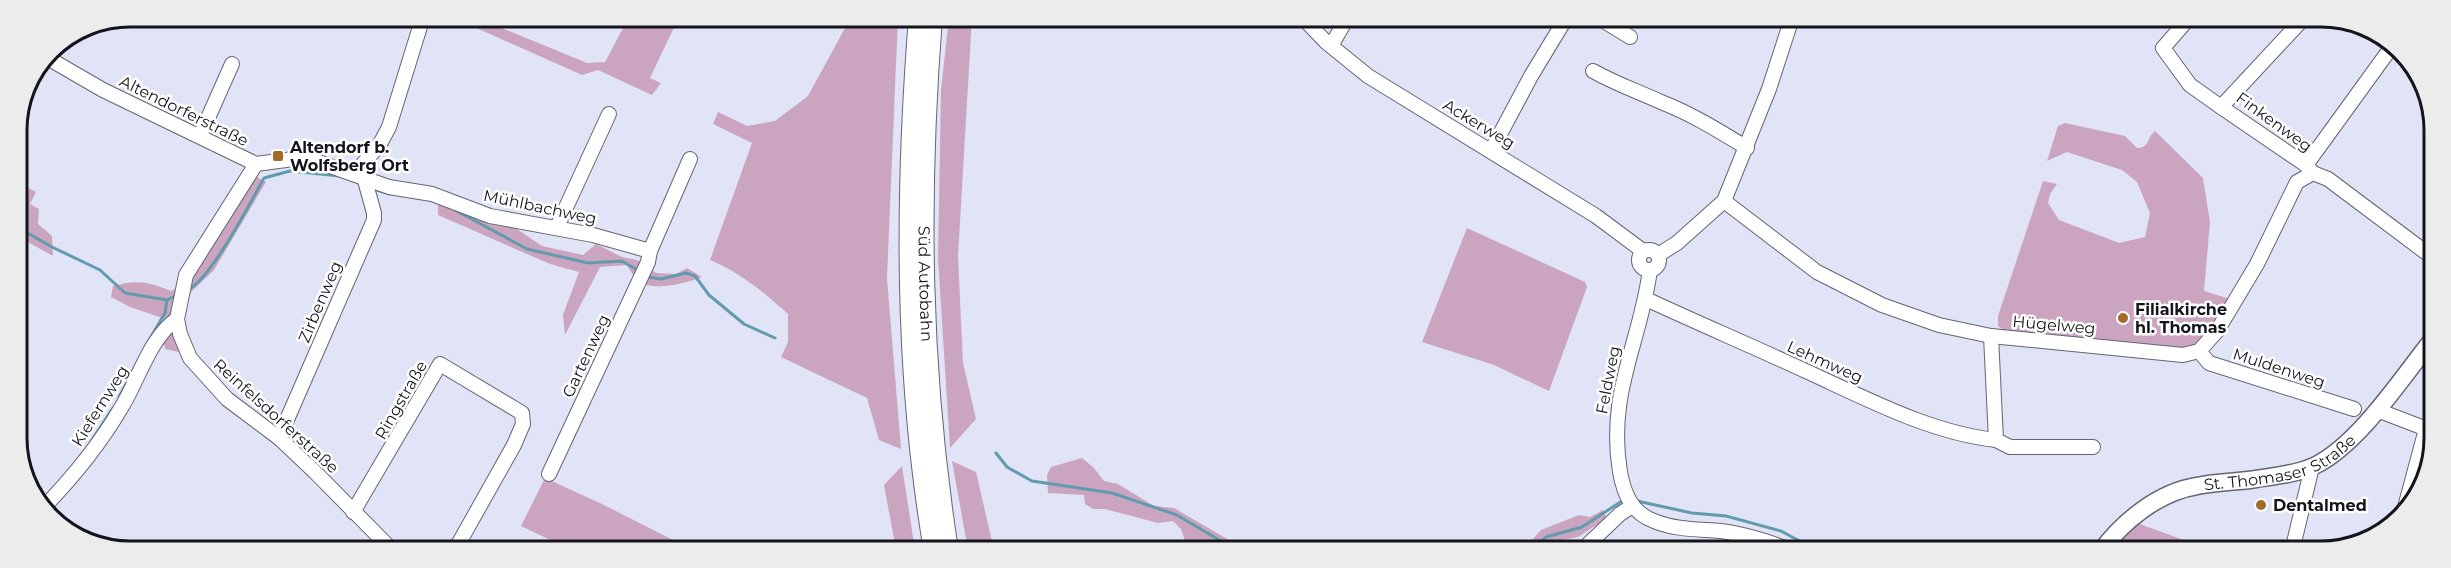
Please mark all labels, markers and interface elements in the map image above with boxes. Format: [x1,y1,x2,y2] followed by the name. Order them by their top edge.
[117,72,251,150] street label: Altendorferstraße
[2232,88,2316,156] street label: Finkenweg
[1440,95,1518,153] street label: Ackerweg
[289,138,409,175] place label: Altendorf b. Wolfsberg Ort
[271,149,285,163] marker: Altendorf b. Wolfsberg Ort
[482,186,598,228] street label: Mühlbachweg
[915,226,937,342] street label: Süd Autobahn
[294,258,346,346] street label: Zirbenweg
[2135,300,2227,337] place label: Filialkirche hl. Thomas
[558,311,614,401] street label: Gartenweg
[2116,311,2130,325] marker: Filialkirche hl. Thomas
[2012,312,2096,338] street label: Hügelweg
[1784,337,1866,387] street label: Lehmweg
[1592,344,1624,416] street label: Feldweg
[2230,344,2328,392] street label: Muldenweg
[209,355,343,477] street label: Reinfelsdorferstraße
[371,357,431,443] street label: Ringstraße
[68,362,132,450] street label: Kiefernweg
[2203,430,2359,494] street label: St. Thomaser Straße
[2273,496,2367,515] place label: Dentalmed
[2254,498,2268,512] marker: Dentalmed

